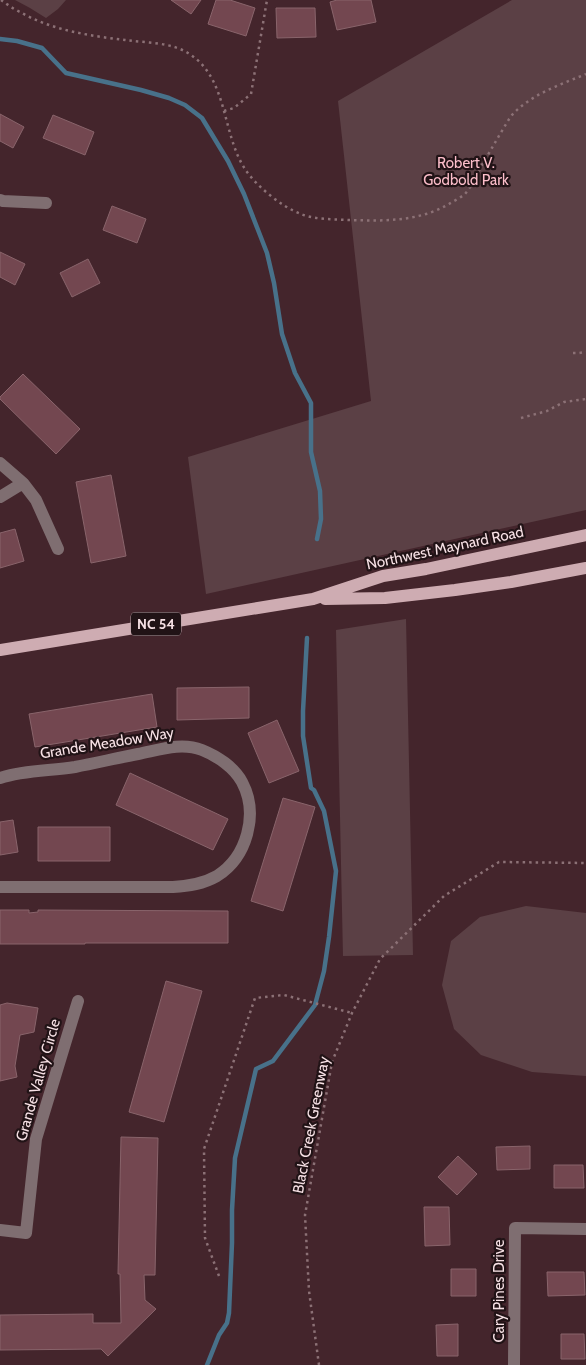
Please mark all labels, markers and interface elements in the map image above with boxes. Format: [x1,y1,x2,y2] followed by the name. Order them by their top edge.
[423,154,509,189] park label: Robert V. Godbold Park
[365,523,525,573] street label: Northwest Maynard Road
[131,612,181,636] road number: NC 54
[39,723,176,762] street label: Grande Meadow Way
[12,1017,64,1143] street label: Grande Valley Circle
[289,1055,333,1195] street label: Black Creek Greenway
[490,1239,508,1343] street label: Cary Pines Drive

